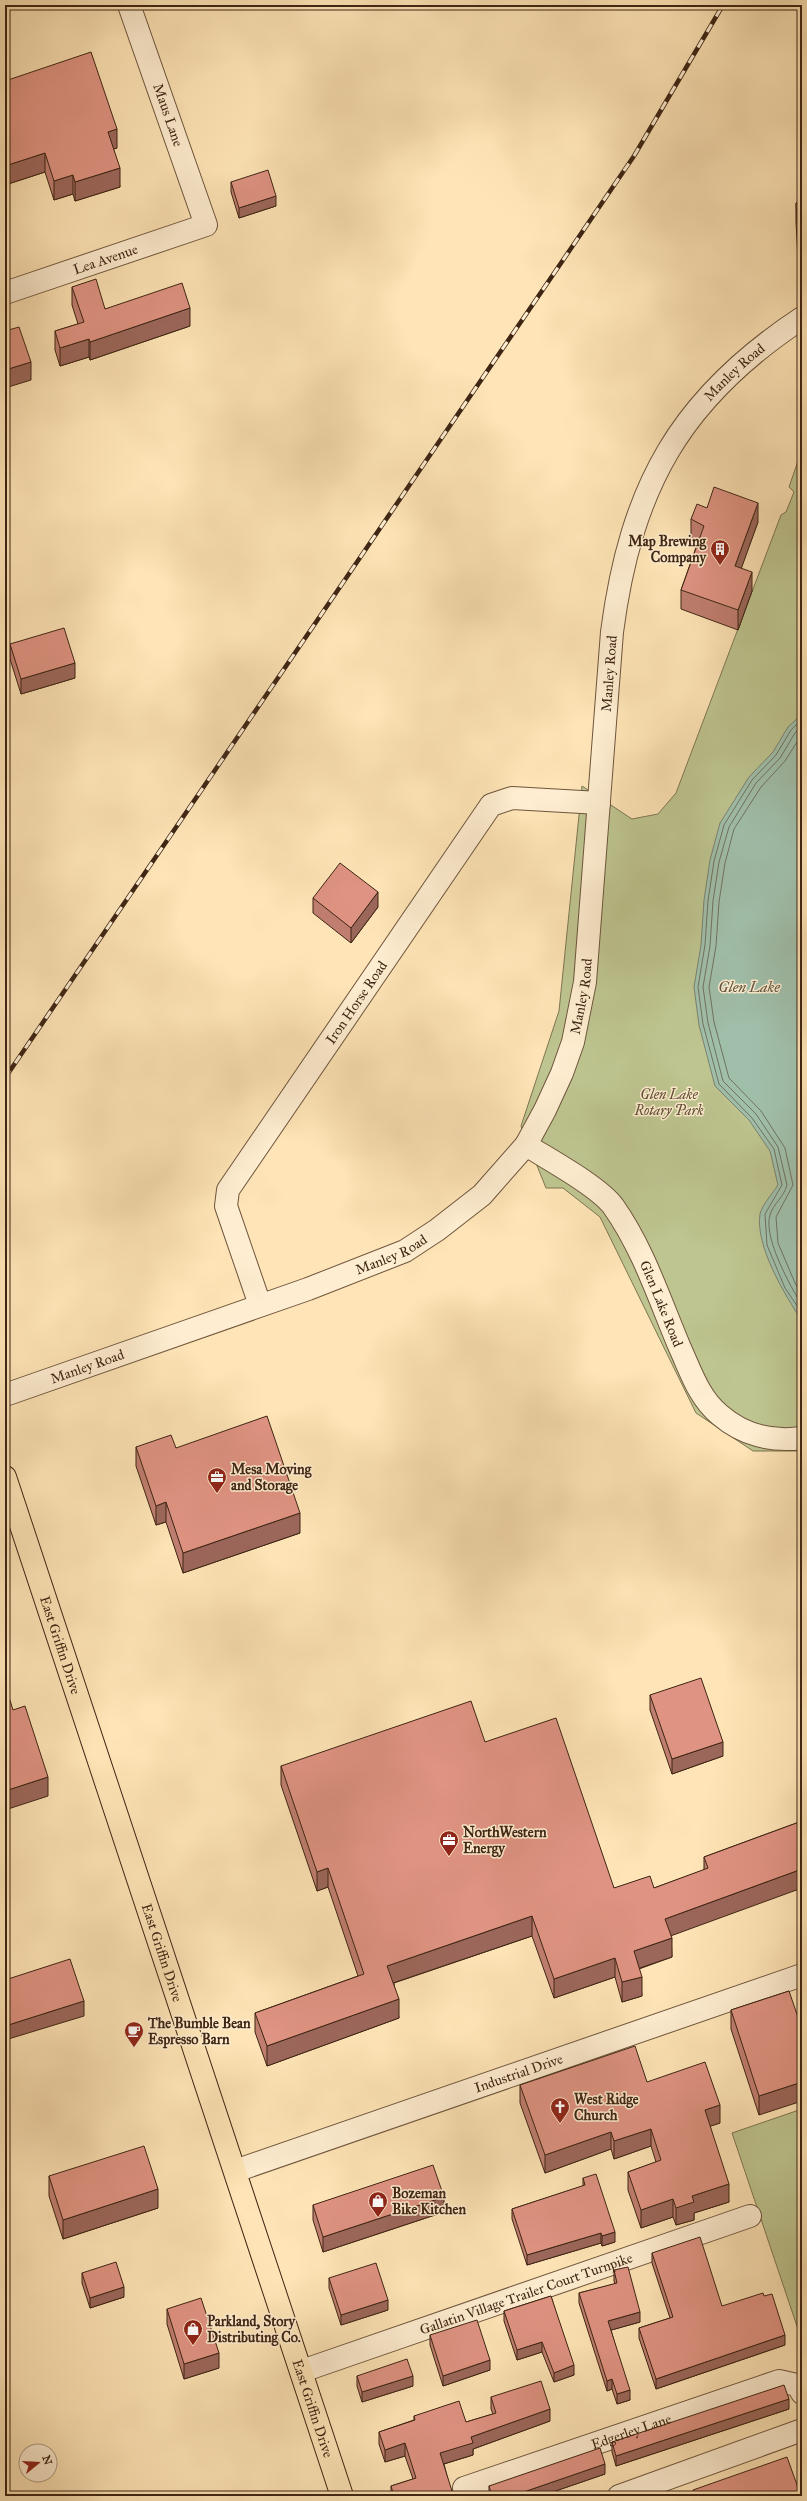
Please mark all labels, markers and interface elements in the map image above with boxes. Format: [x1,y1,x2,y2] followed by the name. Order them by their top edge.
[149,81,187,149] street label: Maus Lane
[71,240,140,278] street label: Lea Avenue
[700,340,768,404] street label: Manley Road
[628,533,707,567] place label: Map Brewing Company
[709,538,731,566] building icon: Map Brewing Company
[597,635,620,713] street label: Manley Road
[322,958,391,1047] street label: Iron Horse Road
[566,958,595,1036] street label: Manley Road
[718,978,780,996] water label: Glen Lake
[634,1086,704,1119] park label: Glen Lake Rotary Park
[353,1231,430,1278] street label: Manley Road
[636,1258,687,1349] street label: Glen Lake Road
[48,1346,126,1387] street label: Manley Road
[231,1461,312,1495] place label: Mesa Moving and Storage
[206,1466,228,1494] office icon: Mesa Moving and Storage
[36,1594,85,1697] street label: East Griffin Drive
[463,1824,547,1858] place label: NorthWestern Energy
[438,1829,460,1857] office icon: NorthWestern Energy
[138,1901,187,2004] street label: East Griffin Drive
[147,2015,251,2049] place label: The Bumble Bean Espresso Barn
[123,2020,145,2048] cafe icon: The Bumble Bean Espresso Barn
[472,2050,565,2096] street label: Industrial Drive
[574,2091,639,2124] place label: West Ridge Church
[549,2096,571,2124] church icon: West Ridge Church
[392,2185,466,2218] place label: Bozeman Bike Kitchen
[367,2190,389,2218] shop icon: Bozeman Bike Kitchen
[417,2249,635,2338] street label: Gallatin Village Trailer Court Turnpike
[207,2313,301,2347] place label: Parkland, Story Distributing Co.
[182,2318,204,2346] shop icon: Parkland, Story Distributing Co.
[289,2357,337,2460] street label: East Griffin Drive
[589,2410,673,2453] street label: Edgerley Lane
[18,2443,58,2483] north arrow
[39,2454,55,2467] text: N

